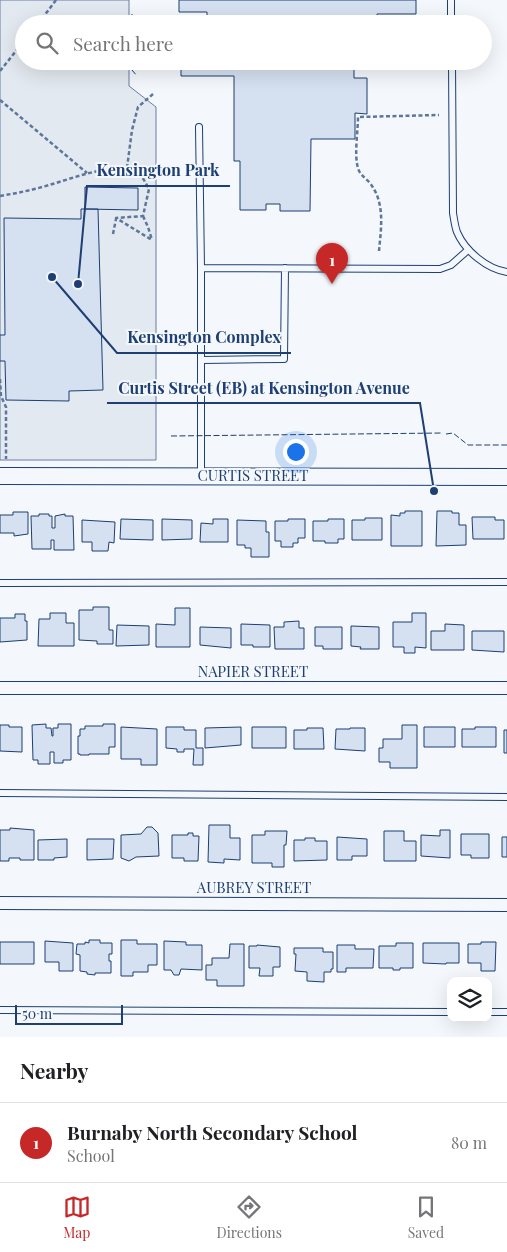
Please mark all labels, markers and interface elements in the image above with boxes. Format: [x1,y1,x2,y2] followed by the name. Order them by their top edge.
[15,15,492,70] search box
[33,29,61,57] icon: search
[73,30,173,56] text: Search here
[87,155,230,186] callout: Kensington Park
[97,159,220,180] text: Kensington Park
[316,243,348,284] pin: 1
[117,322,291,353] callout: Kensington Complex
[127,326,281,347] text: Kensington Complex
[107,372,420,403] callout: Curtis Street (EB) at Kensington Avenue
[118,377,410,398] text: Curtis Street (EB) at Kensington Avenue
[283,439,309,465] your location
[197,465,309,485] street label: CURTIS STREET
[198,661,308,681] street label: NAPIER STREET
[196,877,311,897] street label: AUBREY STREET
[447,977,492,1022] map controls
[447,977,492,1022] button: layers
[15,1002,122,1025] scale bar
[22,1004,52,1023] text: 50 m
[20,1056,89,1084] text: Nearby
[67,1119,358,1145] text: Burnaby North Secondary School
[33,1132,39,1153] text: 1
[451,1132,487,1153] text: 80 m
[67,1145,115,1166] text: School
[63,1193,91,1242] tab: Map
[217,1193,282,1242] tab: Directions
[408,1193,444,1242] tab: Saved

